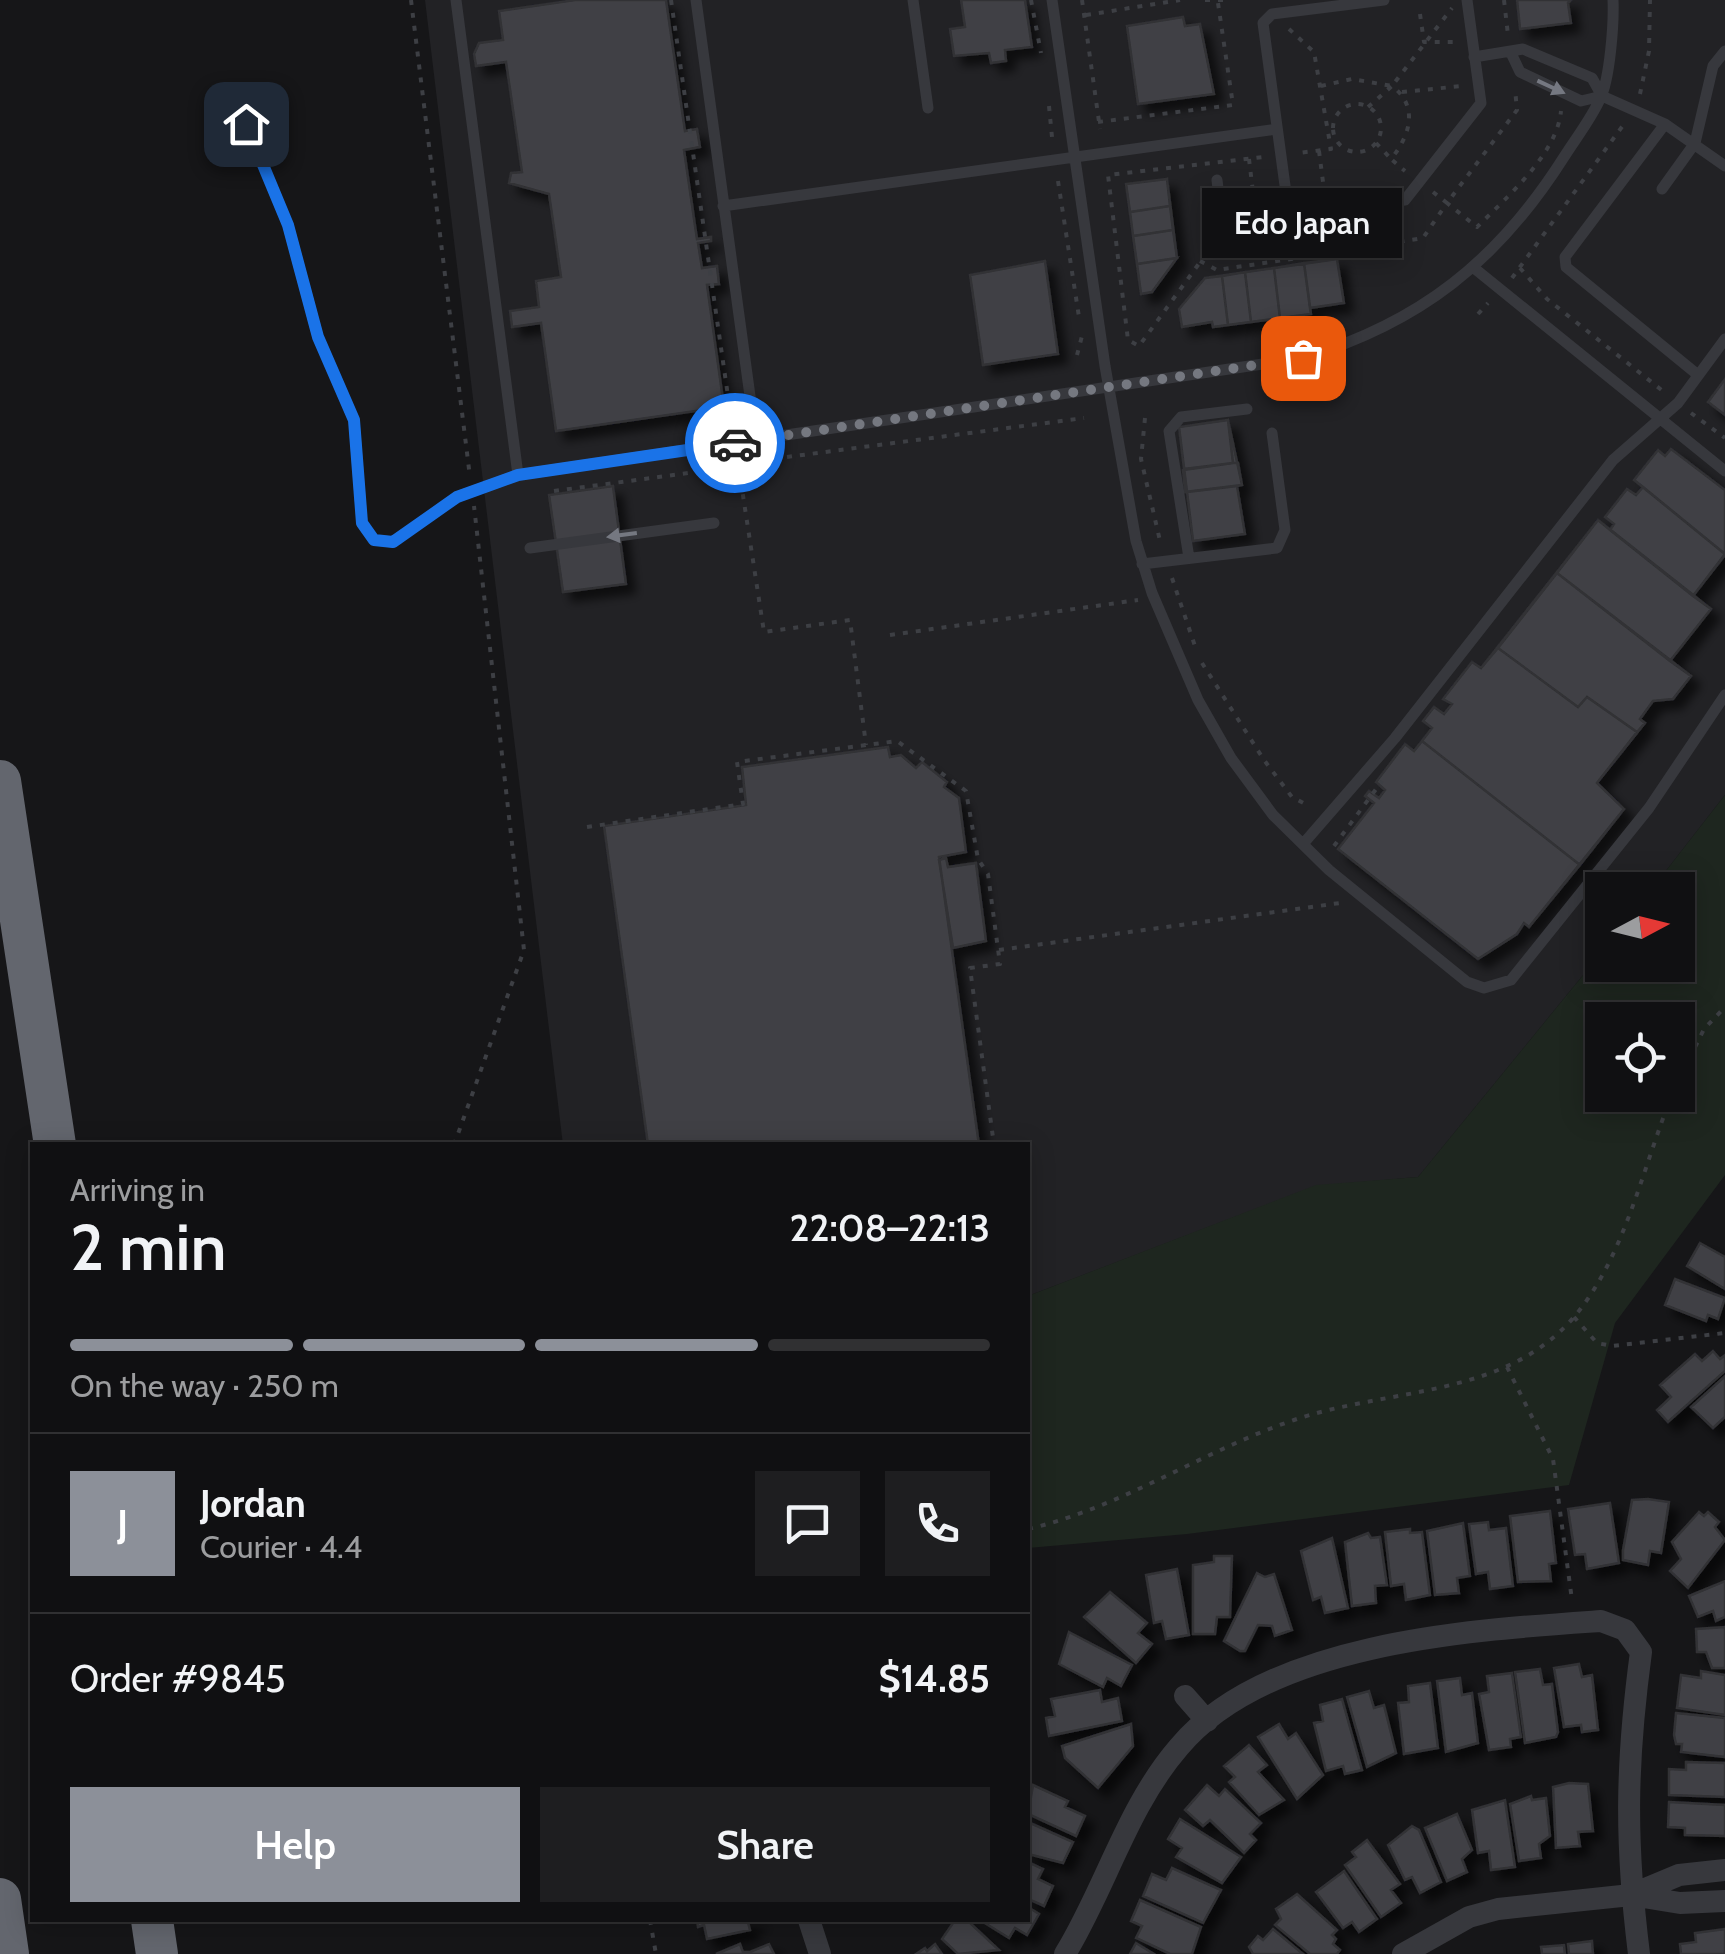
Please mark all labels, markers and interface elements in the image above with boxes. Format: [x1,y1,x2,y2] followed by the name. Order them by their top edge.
[1537,78,1566,95] one-way arrow
[204,82,289,167] pin
[219,97,274,152] icon: home
[1203,188,1403,258] callout: Edo Japan
[1234,203,1370,242] text: Edo Japan
[1261,316,1346,401] pin
[1276,331,1331,386] icon: bag
[685,393,785,493] courier
[708,416,763,471] icon: car
[606,528,637,544] one-way arrow
[1585,872,1695,982] north arrow
[1585,872,1695,1112] map controls
[1585,1002,1695,1112] button: locate
[70,1170,205,1209] text: Arriving in
[789,1204,990,1251] text: 22:08–22:13
[70,1207,227,1286] text: 2 min
[70,1366,339,1405] text: On the way · 250 m
[755,1471,860,1576] button: chat
[885,1471,990,1576] button: phone
[200,1480,306,1527] text: Jordan
[117,1500,128,1547] text: J
[200,1527,362,1566] text: Courier · 4.4
[70,1655,286,1702] text: Order #9845
[879,1655,990,1702] text: $14.85
[70,1787,520,1902] button: Help
[540,1787,990,1902] button: Share

